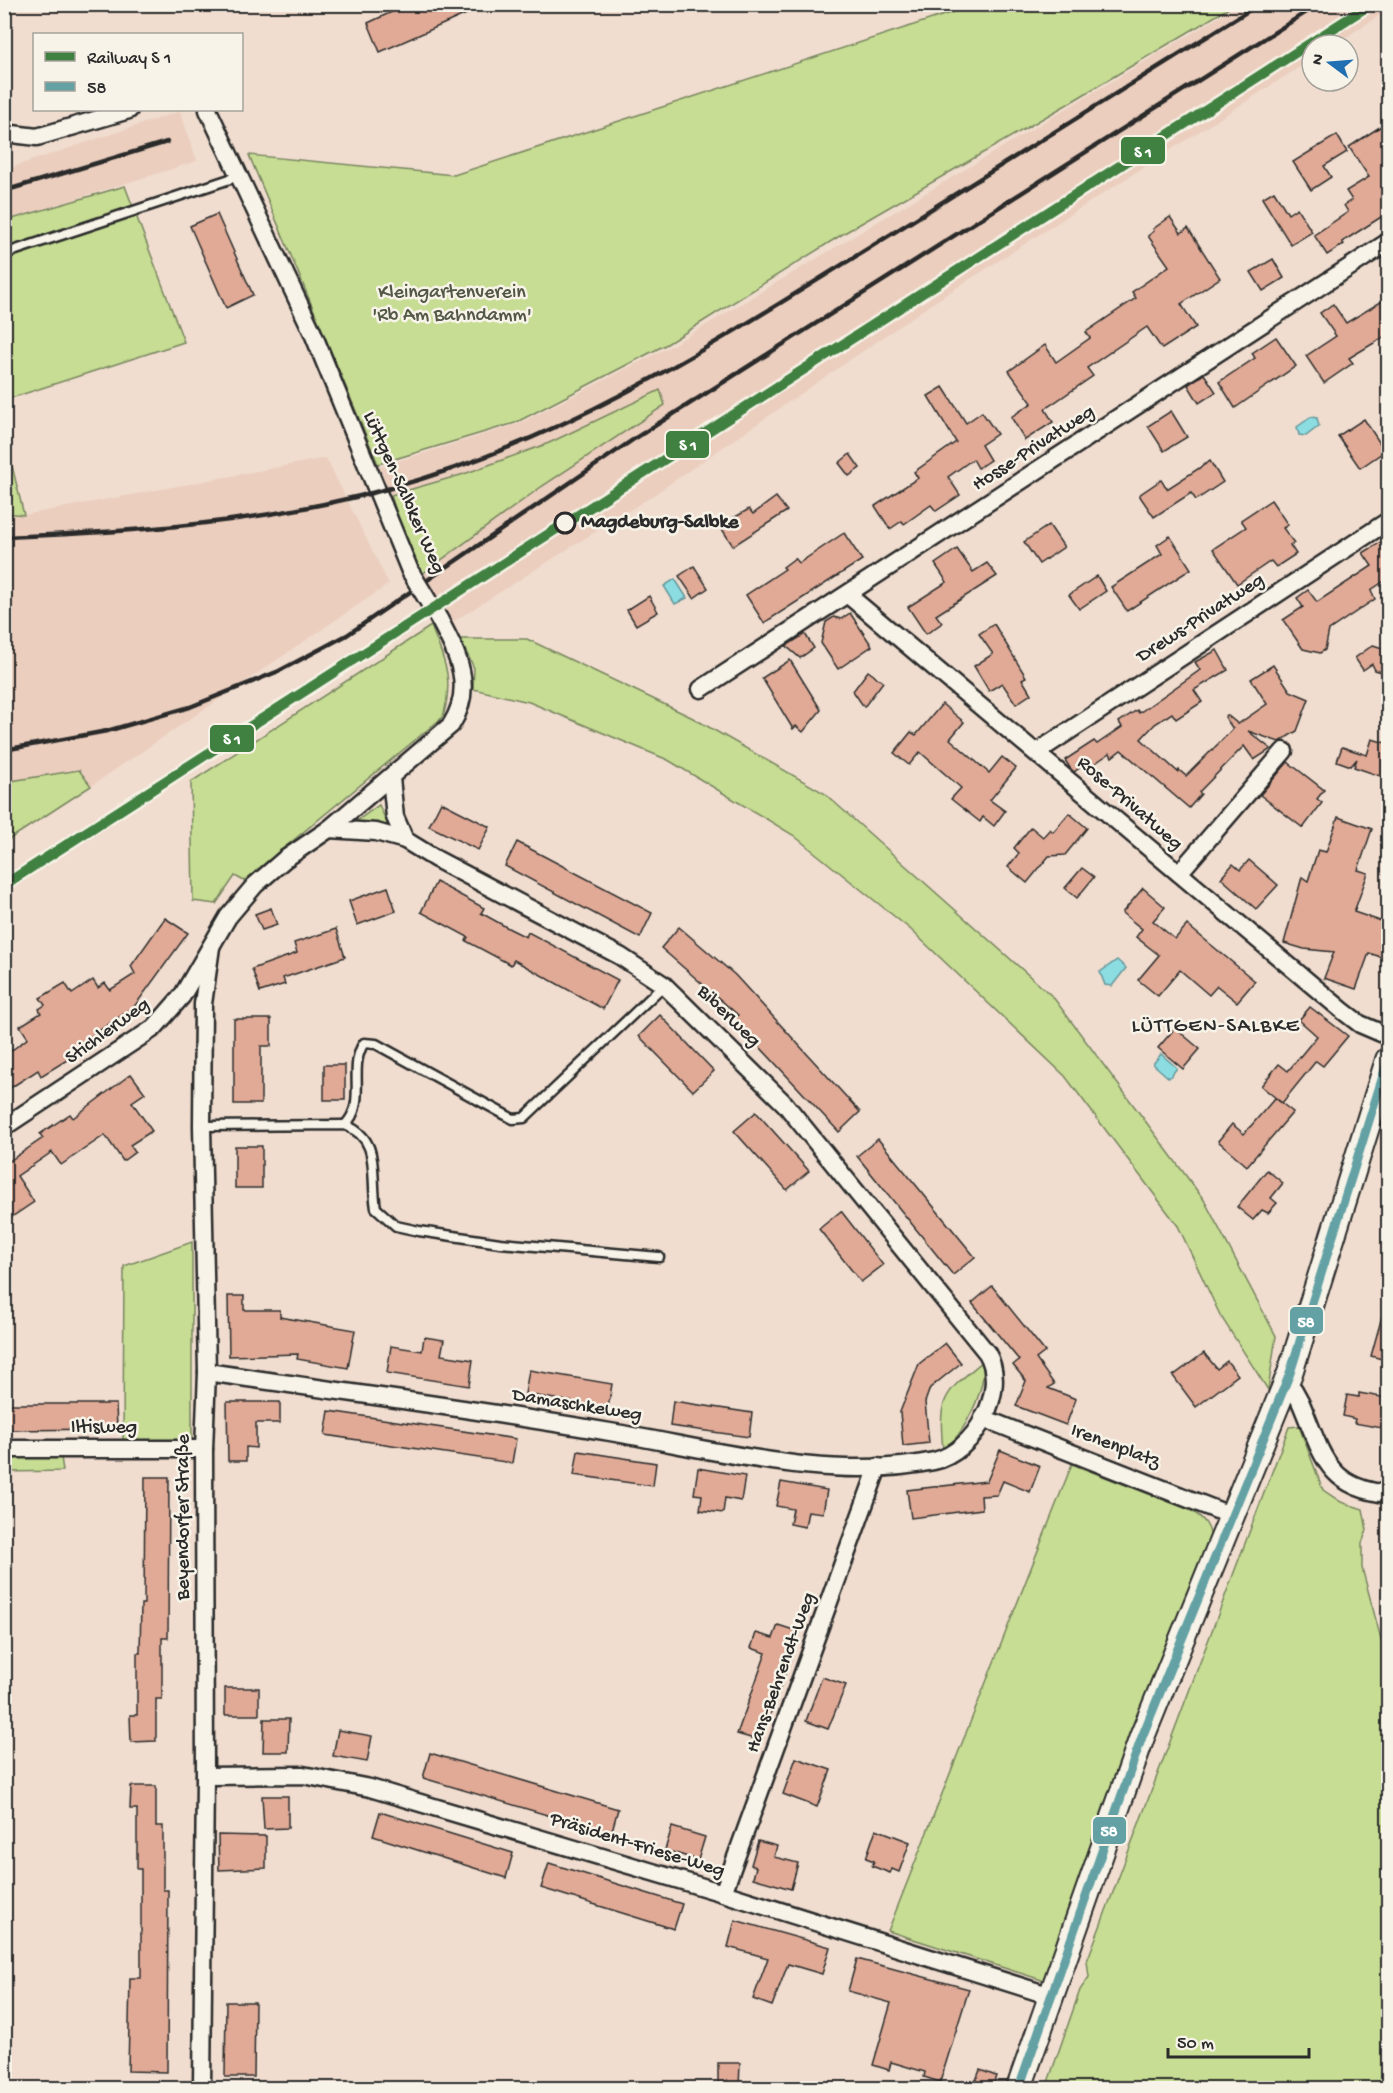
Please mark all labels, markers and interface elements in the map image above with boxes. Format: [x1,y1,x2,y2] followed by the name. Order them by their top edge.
[33,33,243,111] legend
[1300,33,1360,93] north arrow
[87,49,171,70] text: Railway S 1
[1308,52,1330,67] text: N
[87,79,106,100] text: 58
[1120,136,1166,165] line badge: S 1
[1134,145,1152,164] text: S 1
[372,282,532,328] park label: Kleingartenverein 'Rb Am Bahndamm'
[969,401,1099,497] street label: Hosse-Privatweg
[357,408,449,578] street label: Lüttgen-Salbker Weg
[665,430,710,459] line badge: S 1
[679,438,697,457] text: S 1
[554,512,576,534] marker: Magdeburg-Salbke
[581,512,739,535] place label: Magdeburg-Salbke
[1131,569,1269,670] street label: Drews-Privatweg
[209,724,255,753] line badge: S 1
[223,732,241,751] text: S 1
[1071,752,1187,856] street label: Rose-Privatweg
[691,980,765,1053] street label: Biberweg
[61,994,155,1070] street label: Stichlerweg
[1132,1015,1300,1040] district label: LÜTTGEN-SALBKE
[1289,1306,1324,1335] line badge: 58
[1297,1315,1315,1334] text: 58
[509,1384,643,1428] street label: Damaschkeweg
[71,1417,137,1440] street label: Iltisweg
[1067,1419,1164,1475] street label: Irenenplatz
[173,1433,196,1601] street label: Beyendorfer Straße
[742,1590,822,1756] street label: Hans-Behrendt-Weg
[546,1808,727,1884] street label: Präsident-Friese-Weg
[1092,1816,1127,1845] line badge: 58
[1100,1824,1118,1843] text: 58
[1168,2021,1309,2059] scale bar
[1177,2034,1214,2055] text: 50 m

